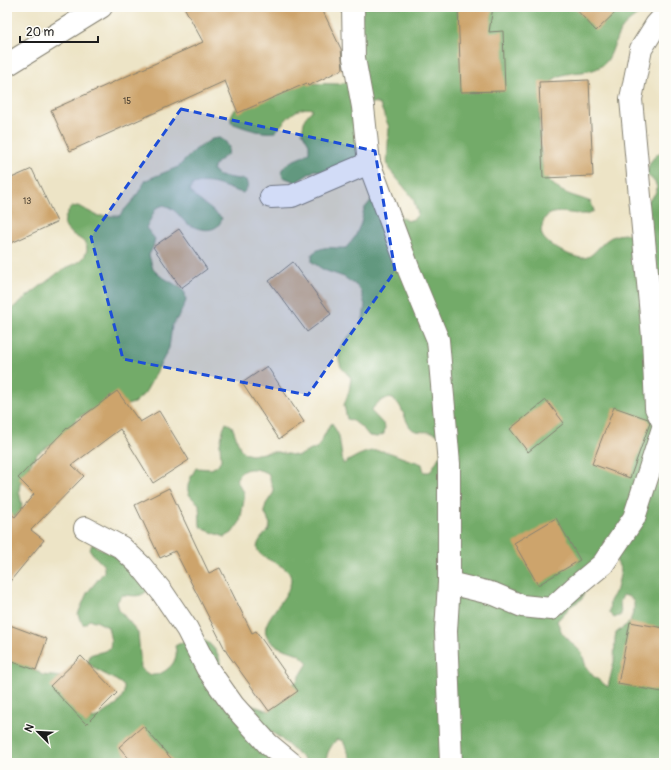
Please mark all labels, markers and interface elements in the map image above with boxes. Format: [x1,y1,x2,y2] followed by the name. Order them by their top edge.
[20,18,98,44] scale bar
[26,25,55,40] text: 20 m
[123,96,131,107] house number: 15
[23,196,31,207] house number: 13
[18,712,58,752] north arrow
[22,722,37,734] text: N

